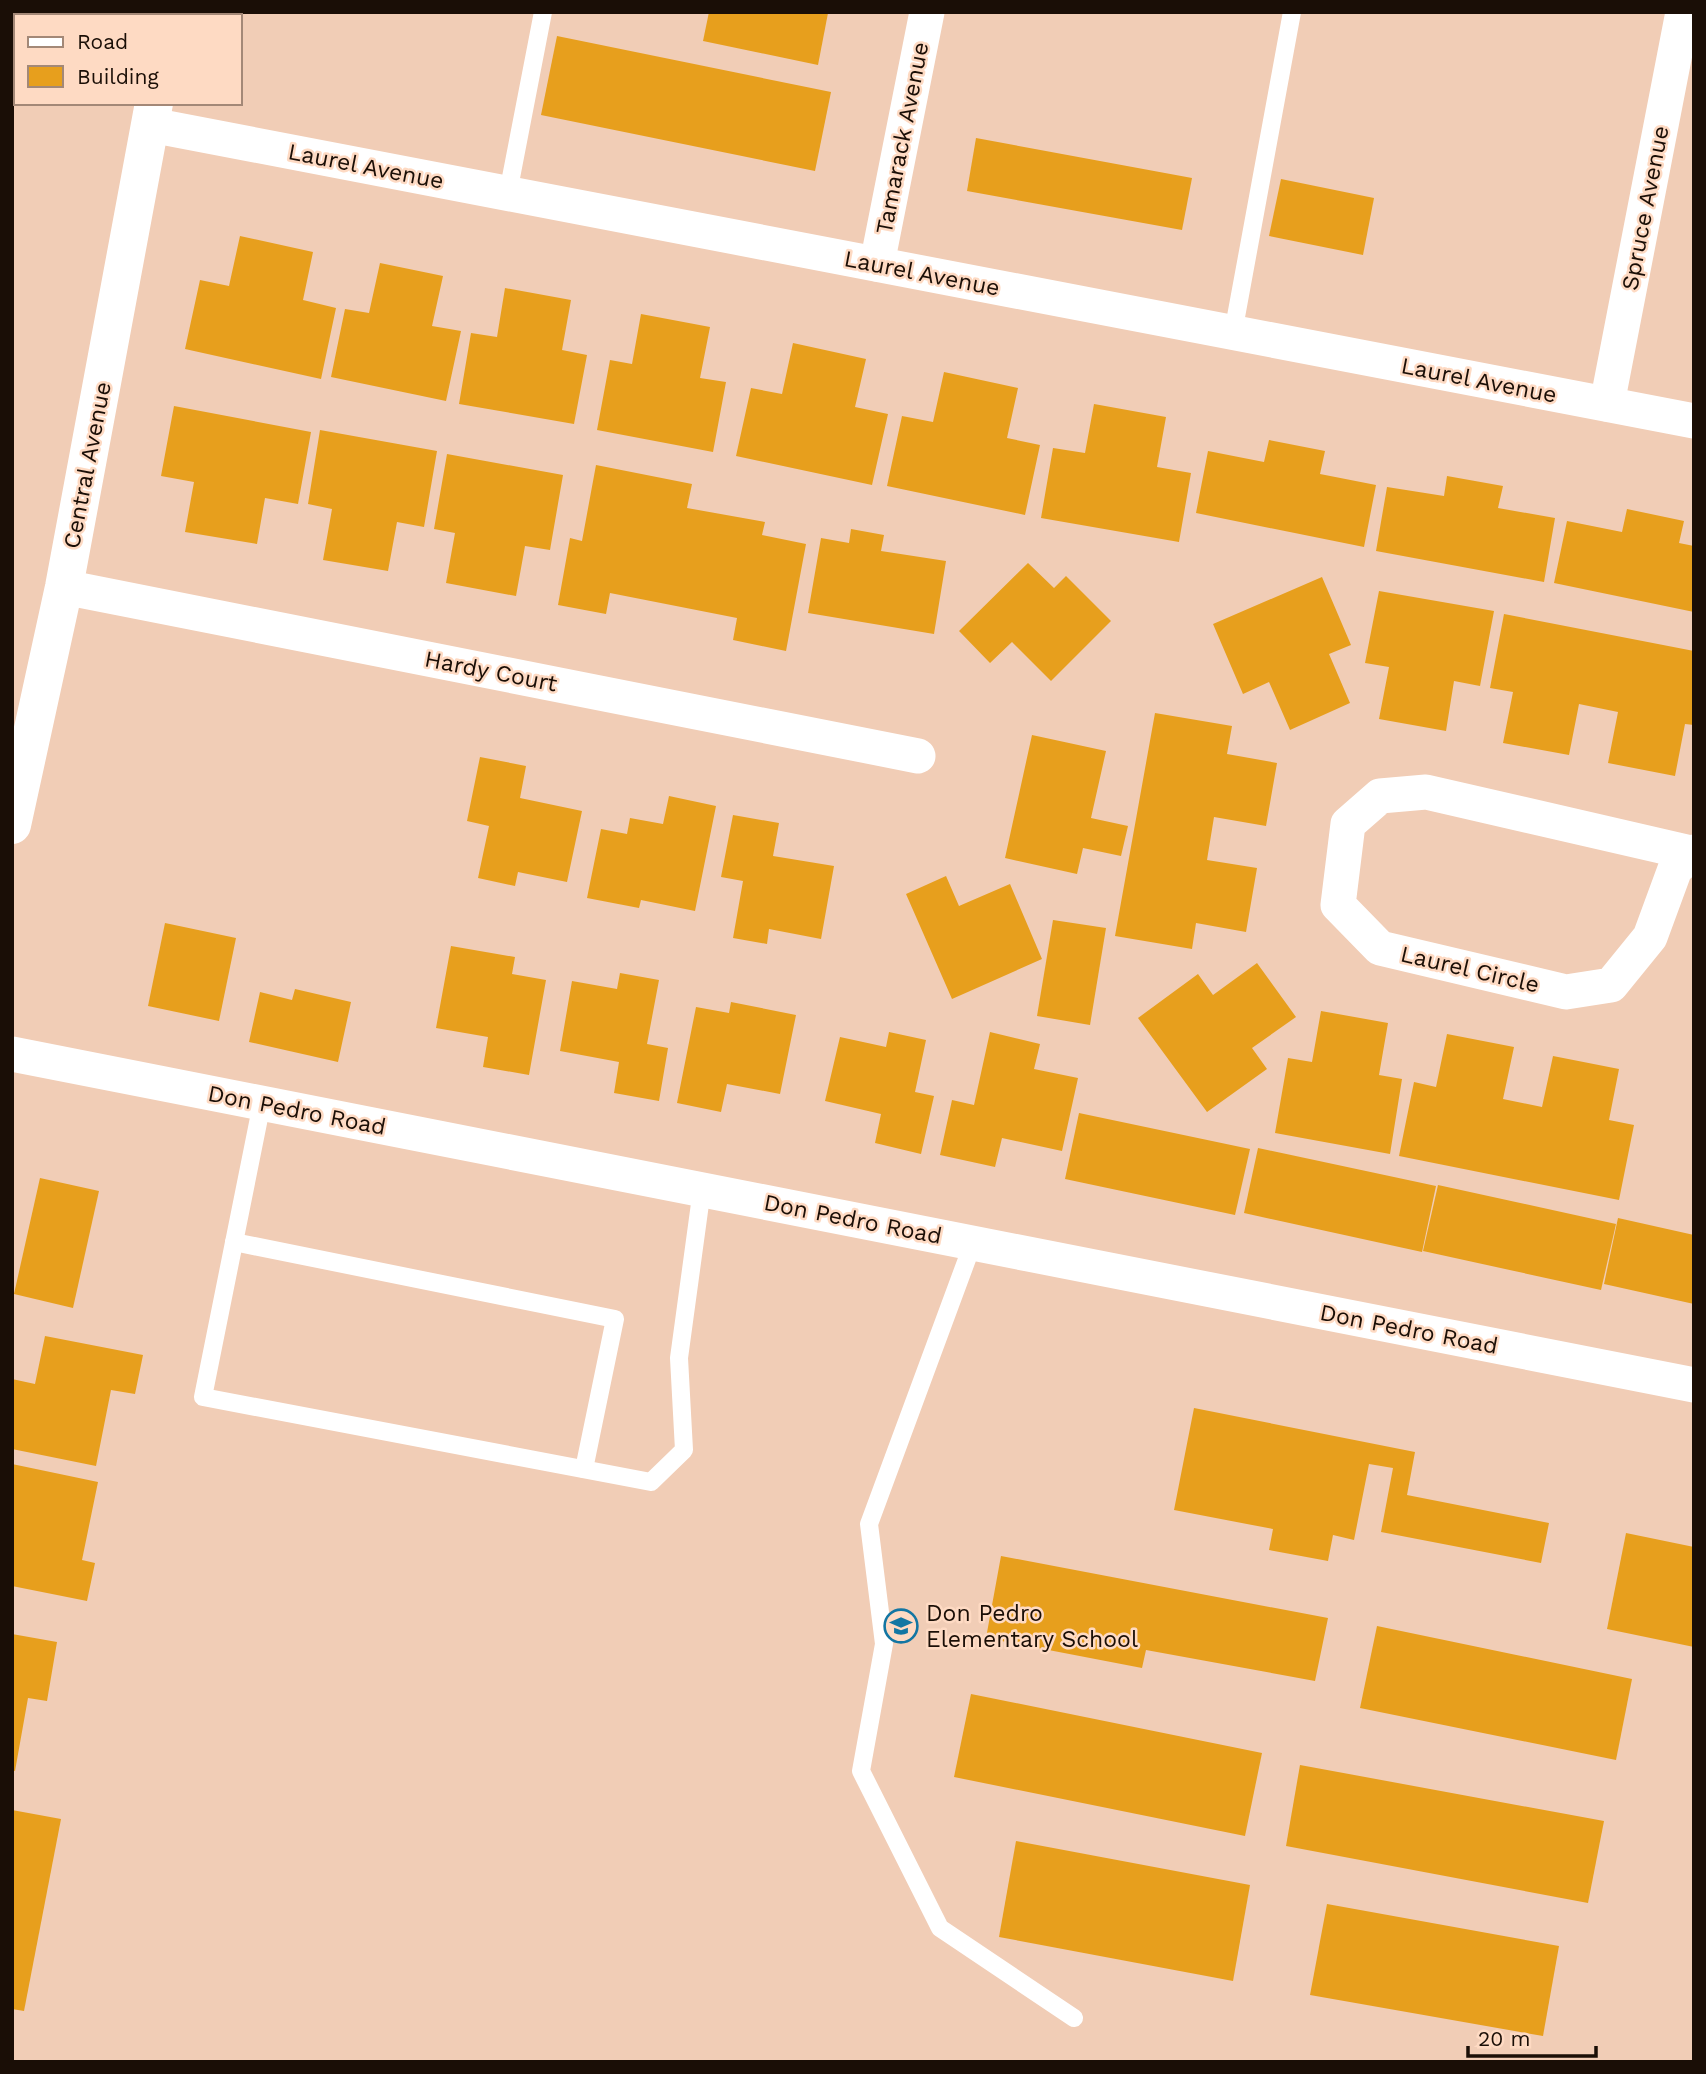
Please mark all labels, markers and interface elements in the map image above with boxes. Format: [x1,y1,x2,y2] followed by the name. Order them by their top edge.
[14,14,242,105] legend
[77,29,128,54] text: Road
[871,40,934,237] street label: Tamarack Avenue
[77,64,159,89] text: Building
[1616,124,1675,293] street label: Spruce Avenue
[286,138,446,195] street label: Laurel Avenue
[842,245,1002,302] street label: Laurel Avenue
[1399,352,1559,409] street label: Laurel Avenue
[58,379,117,551] street label: Central Avenue
[422,645,560,698] street label: Hardy Court
[1398,940,1542,999] street label: Laurel Circle
[206,1080,388,1141] street label: Don Pedro Road
[762,1189,944,1250] street label: Don Pedro Road
[1318,1299,1500,1360] street label: Don Pedro Road
[926,1600,1138,1653] place label: Don Pedro Elementary School
[882,1607,920,1645] school or university icon: Don Pedro Elementary School
[1468,2014,1596,2058] scale bar
[1478,2026,1530,2051] text: 20 m

